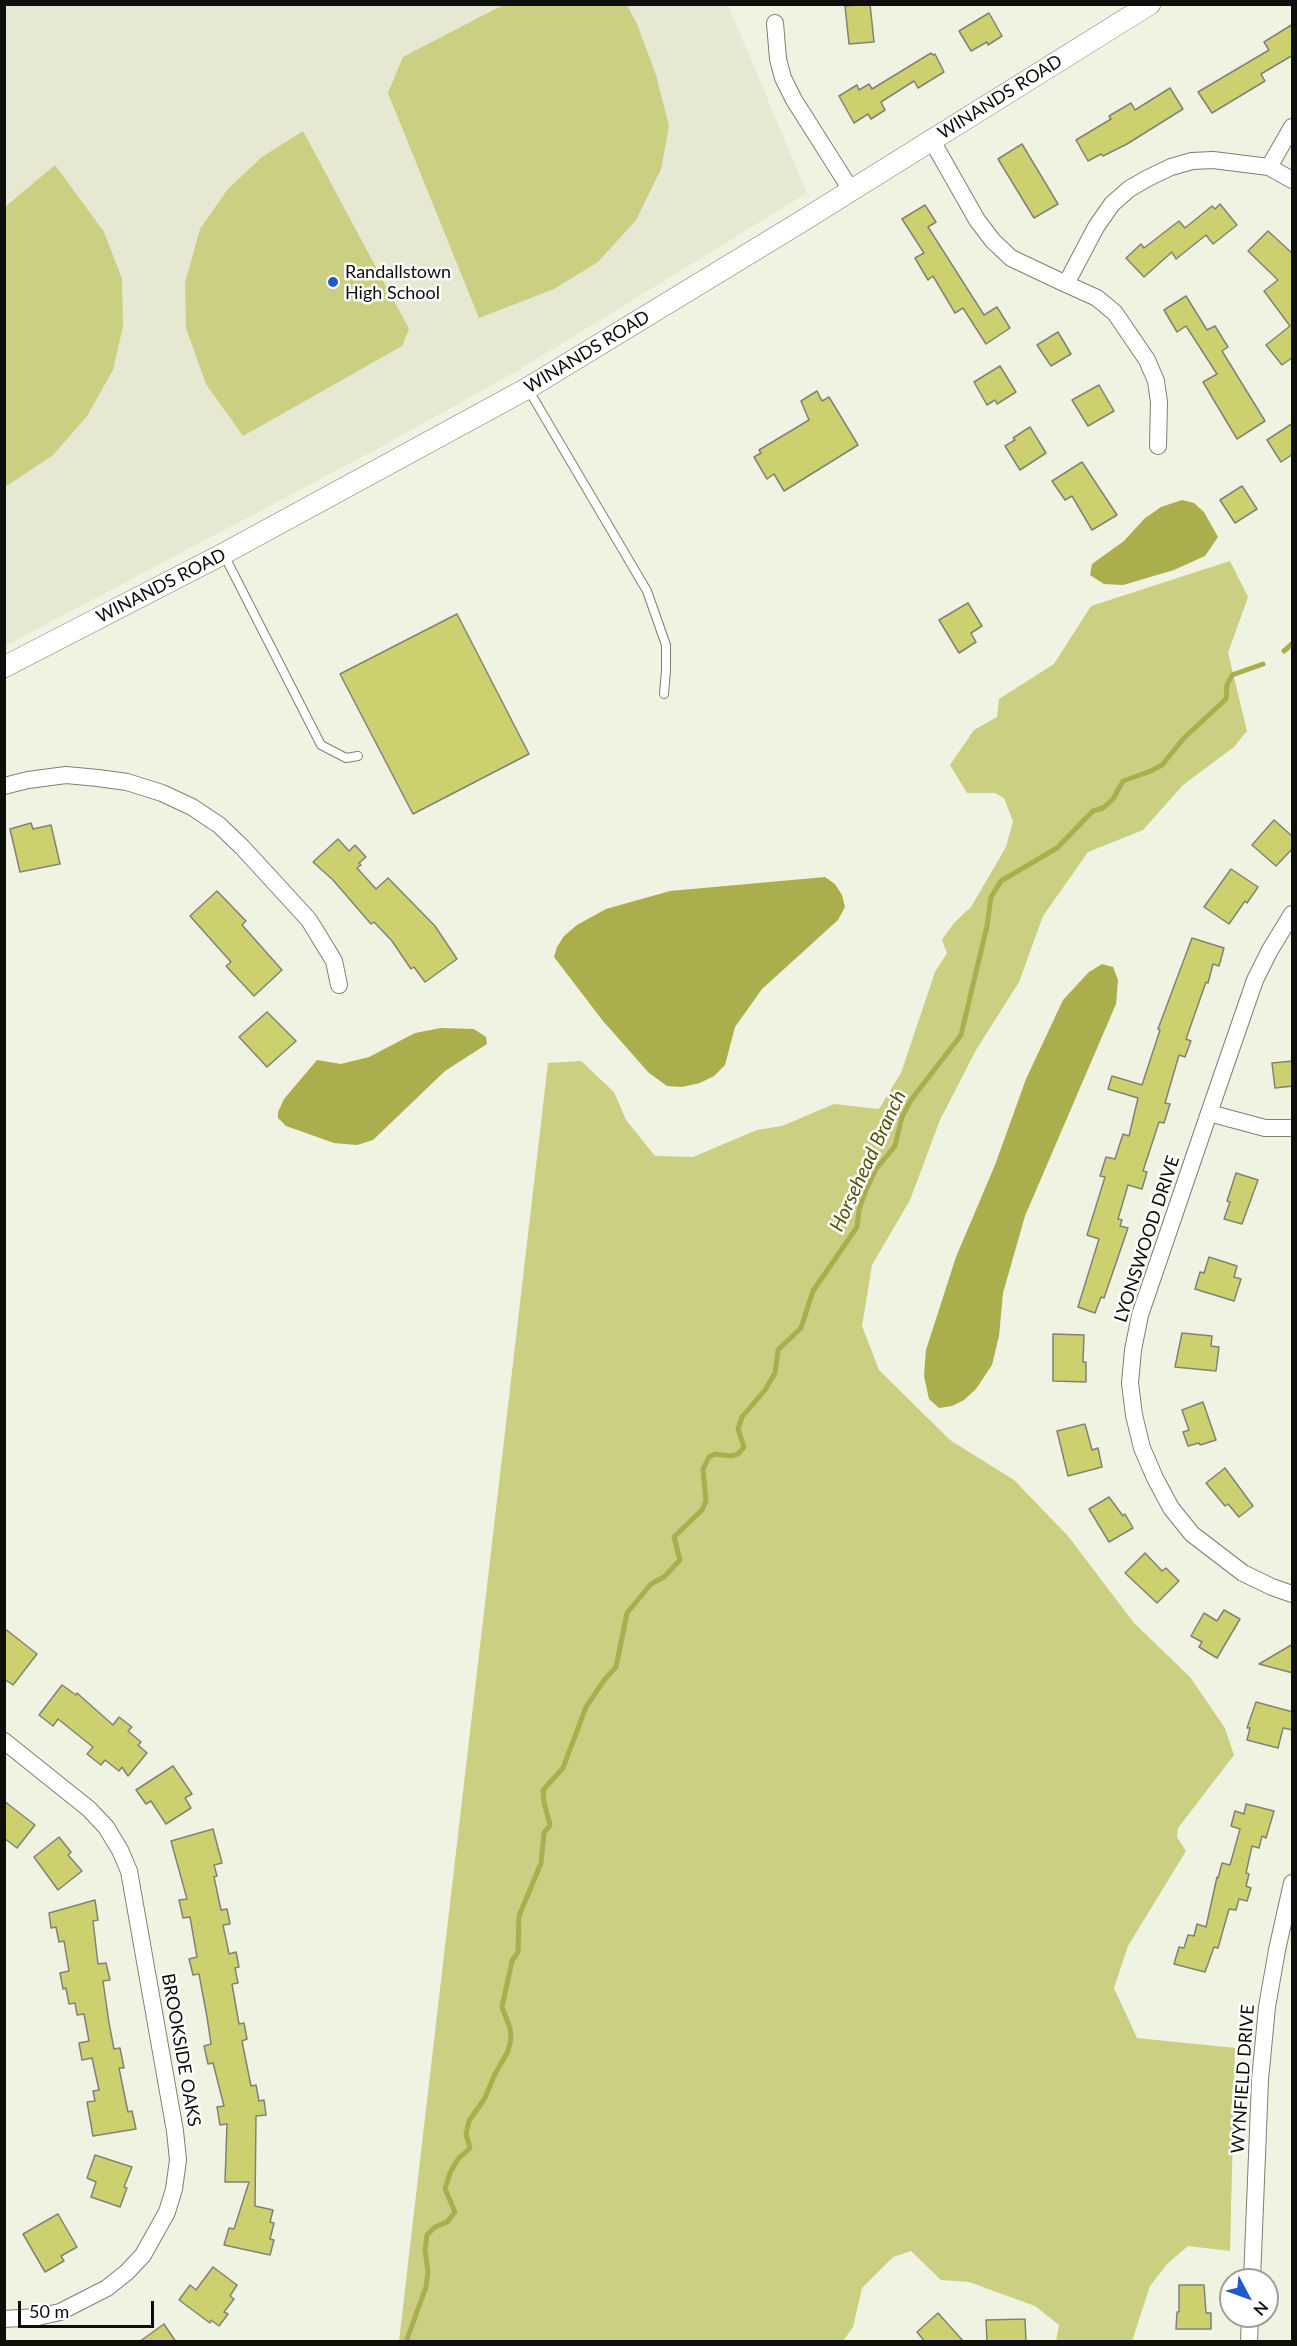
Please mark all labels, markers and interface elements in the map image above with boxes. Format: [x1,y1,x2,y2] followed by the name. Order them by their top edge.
[934,50,1066,144] street label: WINANDS ROAD
[345,261,451,304] place label: Randallstown High School
[326,275,340,289] marker: Randallstown High School
[520,306,654,398] street label: WINANDS ROAD
[93,544,229,628] street label: WINANDS ROAD
[825,1087,911,1235] water label: Horsehead Branch
[1110,1153,1184,1325] street label: LYONSWOOD DRIVE
[157,1972,205,2128] street label: BROOKSIDE OAKS
[1227,2004,1259,2154] street label: WYNFIELD DRIVE
[1219,2268,1279,2328] north arrow
[21,2289,158,2327] scale bar
[1250,2298,1273,2320] text: N
[29,2300,69,2322] text: 50 m

